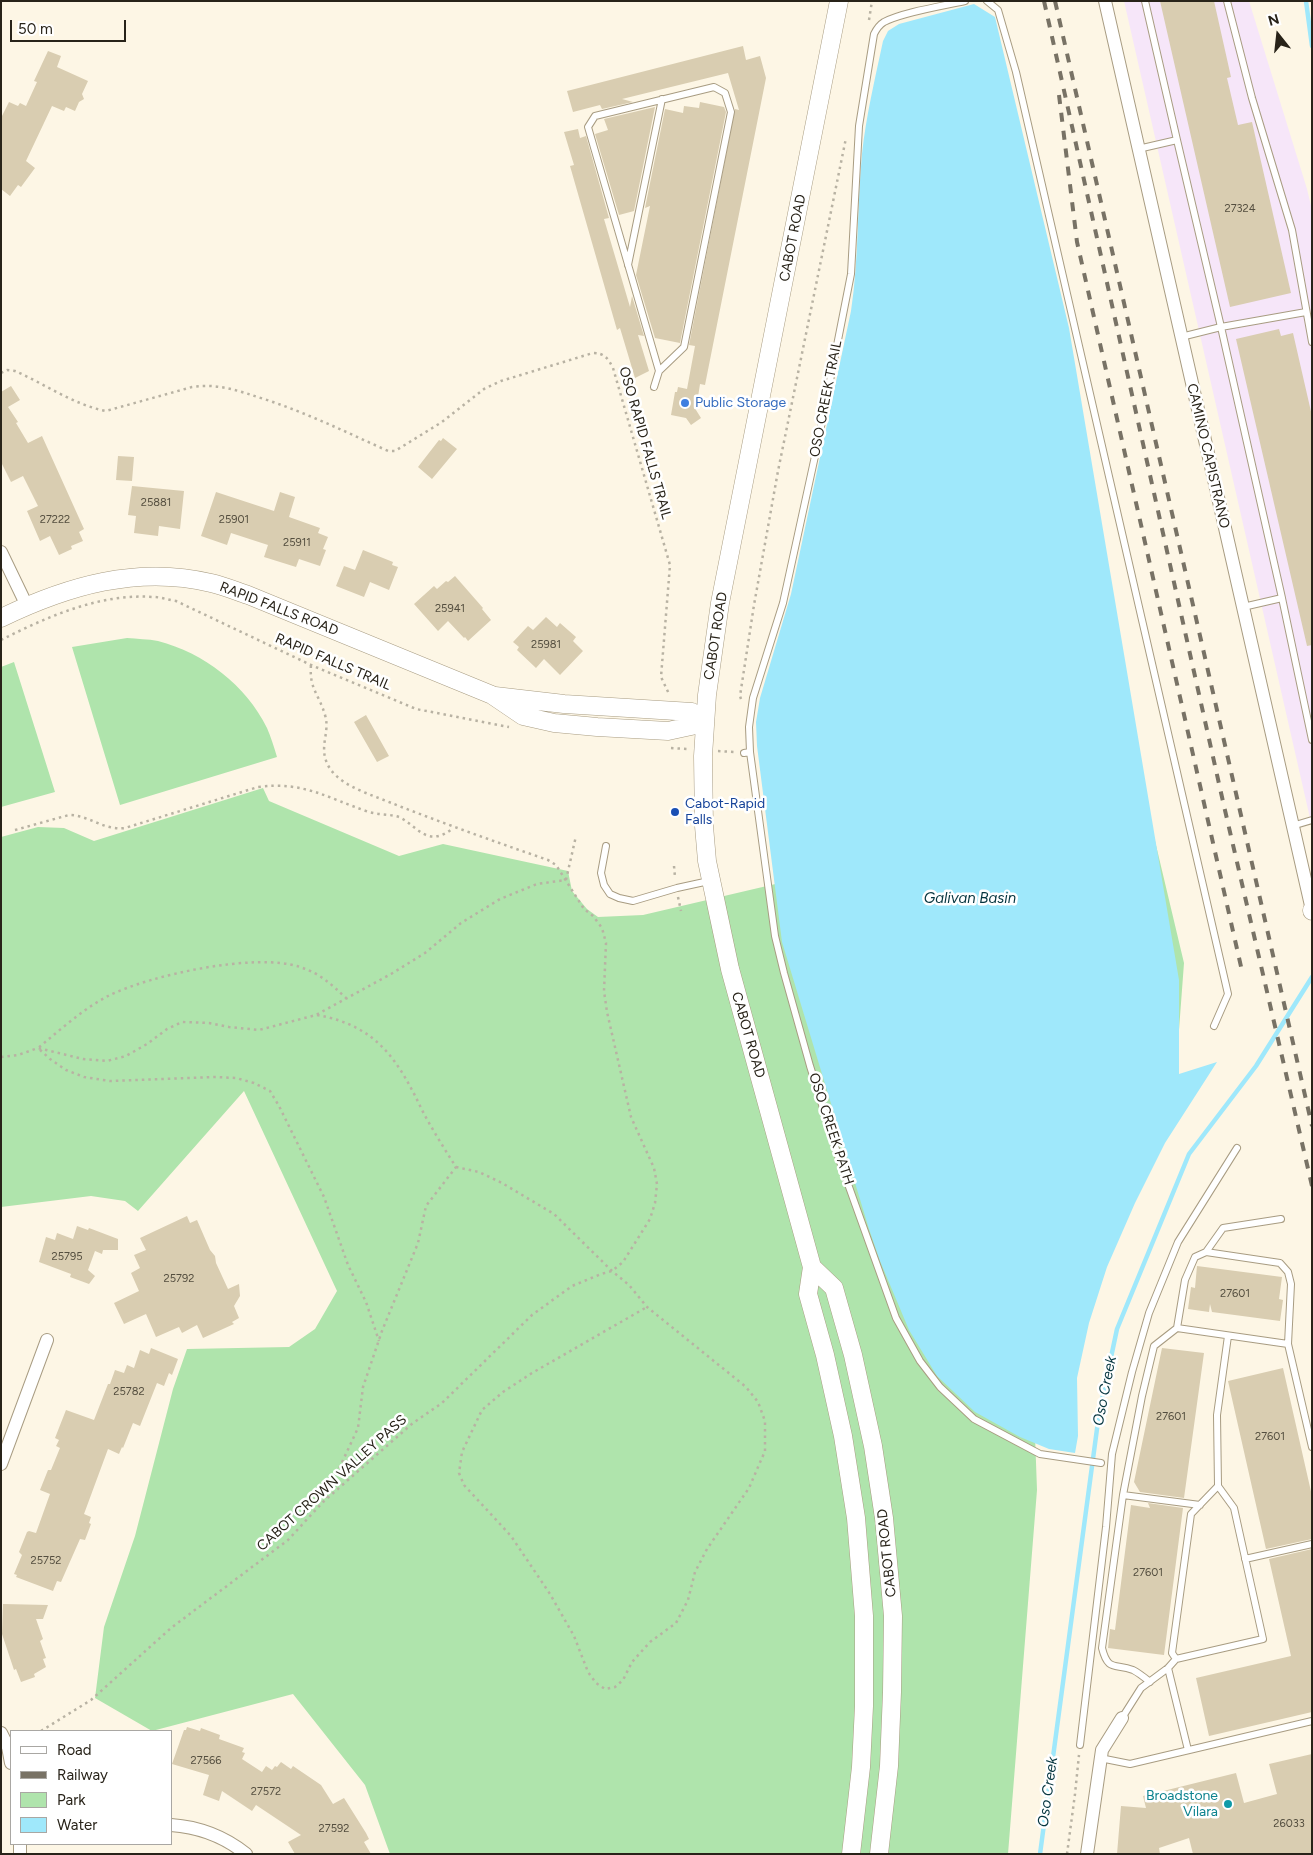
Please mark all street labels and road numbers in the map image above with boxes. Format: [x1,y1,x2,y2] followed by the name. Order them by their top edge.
[776,193,810,283] street label: CABOT ROAD
[806,339,846,459] street label: OSO CREEK TRAIL
[615,365,675,521] street label: OSO RAPID FALLS TRAIL
[1183,382,1233,530] street label: CAMINO CAPISTRANO
[217,579,341,639] street label: RAPID FALLS ROAD
[701,591,731,681] street label: CABOT ROAD
[273,630,393,694] street label: RAPID FALLS TRAIL
[728,990,768,1080] street label: CABOT ROAD
[805,1071,857,1187] street label: OSO CREEK PATH
[254,1411,410,1555] street label: CABOT CROWN VALLEY PASS
[874,1508,900,1598] street label: CABOT ROAD

